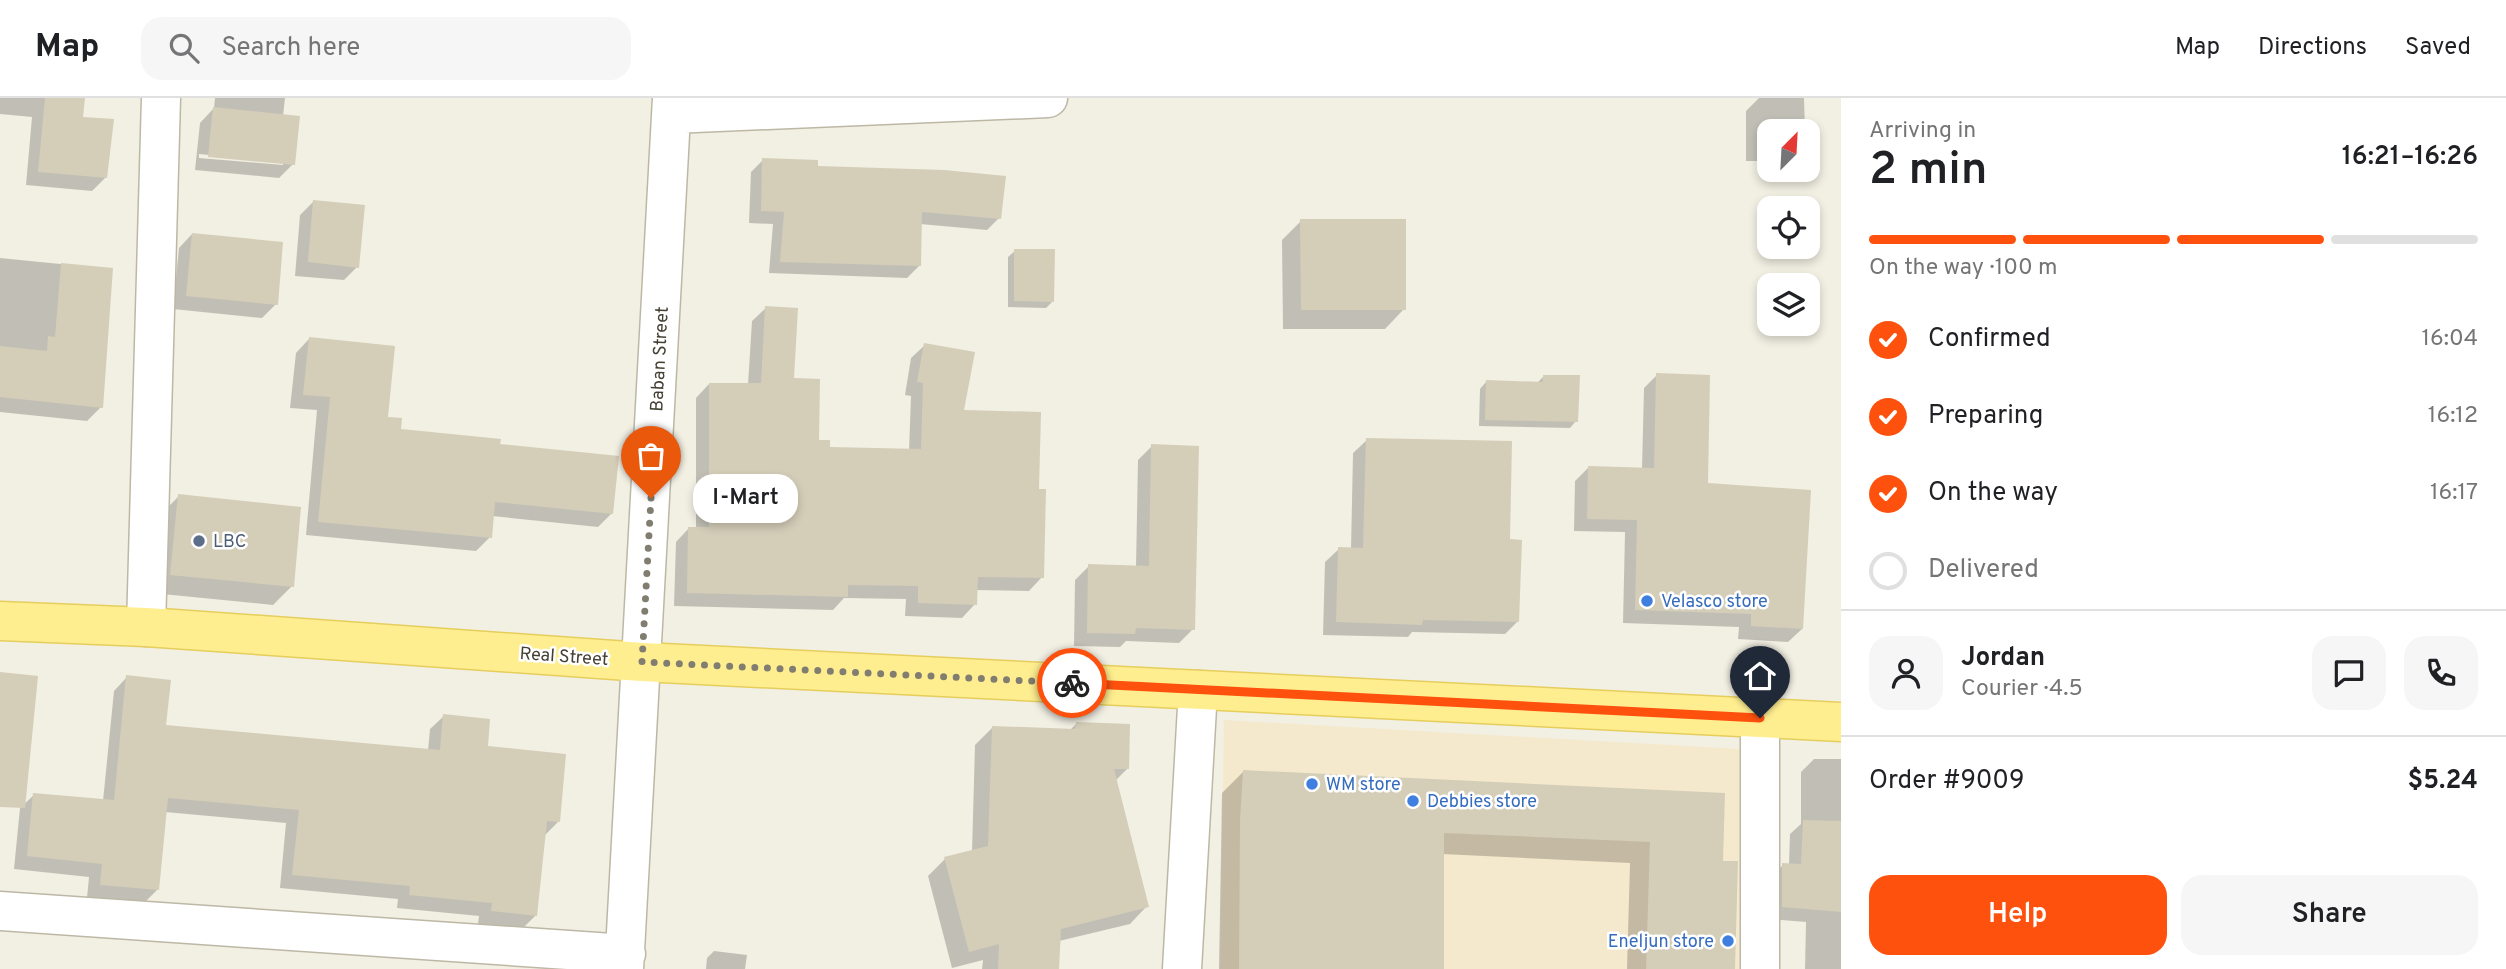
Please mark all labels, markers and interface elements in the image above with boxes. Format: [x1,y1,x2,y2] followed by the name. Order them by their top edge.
[141,17,631,80] search box
[35,27,99,69] text: Map
[165,29,203,67] icon: search
[221,32,360,65] text: Search here
[2175,33,2220,63] text: Map
[2258,33,2367,63] text: Directions
[2405,33,2471,63] text: Saved
[1869,117,1976,146] text: Arriving in
[1757,119,1820,182] north arrow
[1757,119,1820,336] map controls
[2342,141,2478,174] text: 16:21–16:26
[1869,142,1988,201] text: 2 min
[1757,196,1820,259] button: locate
[1869,254,2058,283] text: On the way · 100 m
[1757,273,1820,336] button: layers
[646,306,675,412] street label: Baban Street
[1869,321,1907,359] icon: check
[1928,323,2051,356] text: Confirmed
[2421,325,2478,354] text: 16:04
[1869,398,1907,436] icon: check
[1928,400,2043,433] text: Preparing
[2428,402,2478,431] text: 16:12
[621,426,681,498] pin
[632,437,670,475] icon: bag
[693,474,798,522] callout: I-Mart
[1869,475,1907,513] icon: check
[1928,477,2058,510] text: On the way
[2430,479,2478,508] text: 16:17
[712,484,779,513] text: I-Mart
[213,531,246,554] place label: LBC
[191,533,207,549] marker: LBC
[1928,554,2039,587] text: Delivered
[1661,591,1768,614] place label: Velasco store
[1639,593,1655,609] marker: Velasco store
[1869,636,1943,710] button: person
[2312,636,2386,710] button: chat
[2404,636,2478,710] button: phone
[1961,642,2045,675] text: Jordan
[519,643,609,672] street label: Real Street
[1730,646,1790,718] pin
[1037,648,1107,718] courier
[1741,657,1779,695] icon: home
[1053,664,1091,702] icon: bike
[1961,675,2083,704] text: Courier · 4.5
[1869,765,2024,798] text: Order #9009
[2407,765,2478,798] text: $5.24
[1326,774,1401,797] place label: WM store
[1304,776,1320,792] marker: WM store
[1427,791,1537,814] place label: Debbies store
[1405,793,1421,809] marker: Debbies store
[1869,875,2167,955] button: Help
[2181,875,2478,955] button: Share
[1608,931,1714,954] place label: Eneljun store
[1720,933,1736,949] marker: Eneljun store

